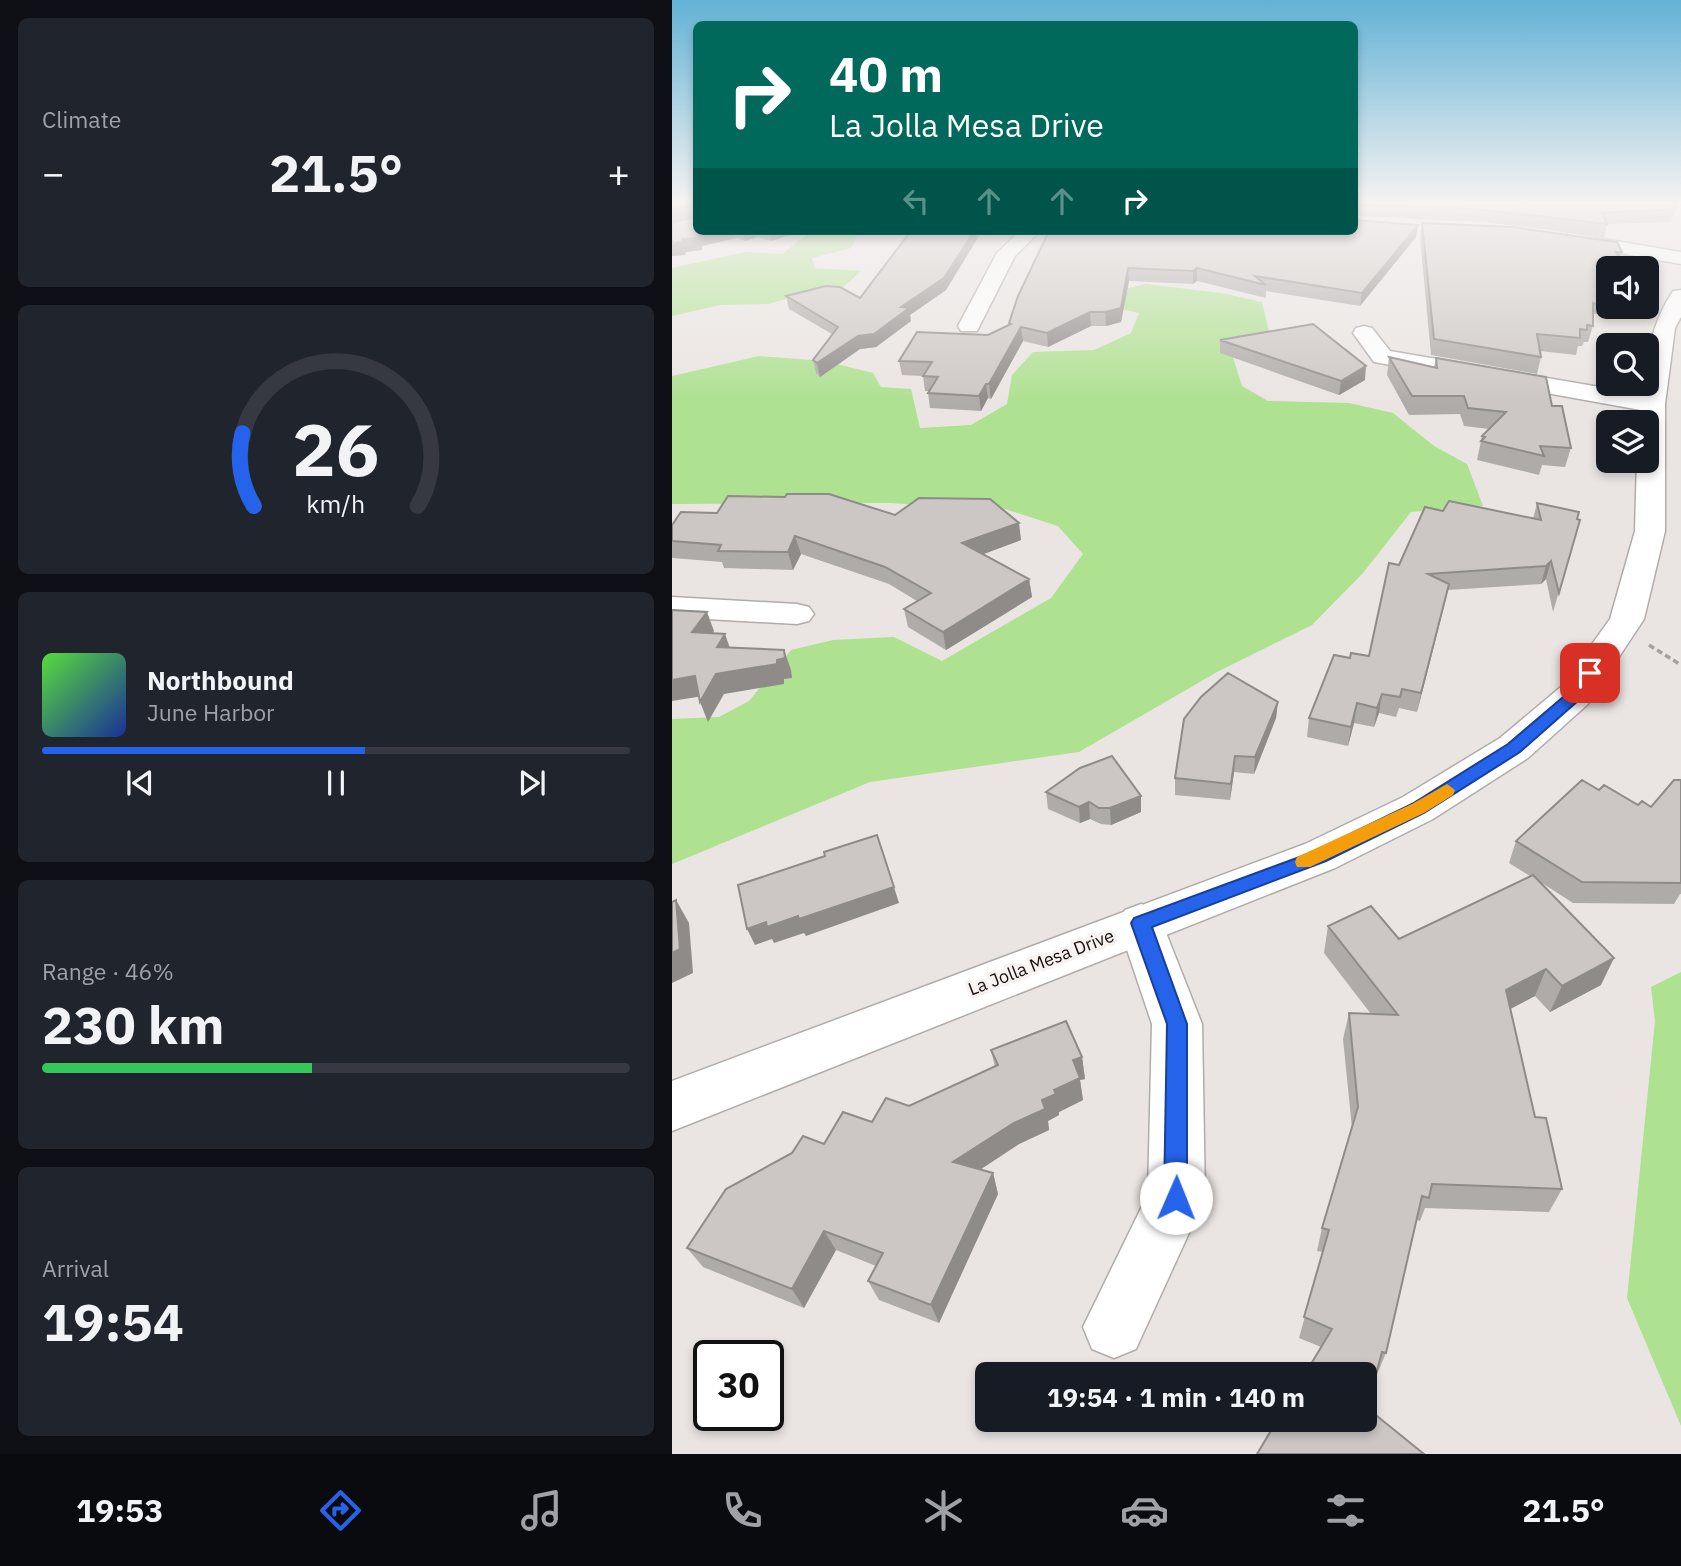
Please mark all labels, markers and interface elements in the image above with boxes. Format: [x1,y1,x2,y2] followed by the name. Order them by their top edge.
[829,42,943,105] text: 40 m
[714,49,805,140] icon: right
[42,104,121,134] text: Climate
[829,104,1104,146] text: La Jolla Mesa Drive
[269,139,403,206] text: 21.5°
[42,148,65,197] text: −
[607,148,630,197] text: +
[897,182,935,220] icon: left
[970,182,1008,220] icon: ahead
[1043,182,1081,220] icon: ahead
[1116,182,1154,220] icon: right
[1596,256,1659,473] map controls
[1596,256,1659,319] button: sound
[1596,333,1659,396] button: search
[292,401,380,496] text: 26
[1596,410,1659,473] button: layers
[307,487,365,520] text: km/h
[1560,643,1620,703] pin
[1571,654,1609,692] icon: arrive
[147,663,294,697] text: Northbound
[147,697,275,727] text: June Harbor
[121,764,159,802] icon: previous
[317,764,355,802] icon: pause
[513,764,551,802] icon: next
[965,924,1117,1000] street label: La Jolla Mesa Drive
[42,956,174,986] text: Range · 46%
[42,991,224,1058] text: 230 km
[1139,1161,1213,1235] position arrow
[42,1253,109,1283] text: Arrival
[42,1288,184,1355] text: 19:54
[693,1340,784,1431] speed limit sign: 30
[1047,1380,1305,1414] text: 19:54 · 1 min · 140 m
[316,1486,365,1535] icon: directions
[517,1486,566,1535] icon: music
[718,1486,767,1535] icon: phone
[919,1486,968,1535] icon: climate
[1120,1486,1169,1535] icon: car
[1321,1486,1370,1535] icon: filters
[76,1489,163,1531] text: 19:53
[1522,1489,1605,1531] text: 21.5°

